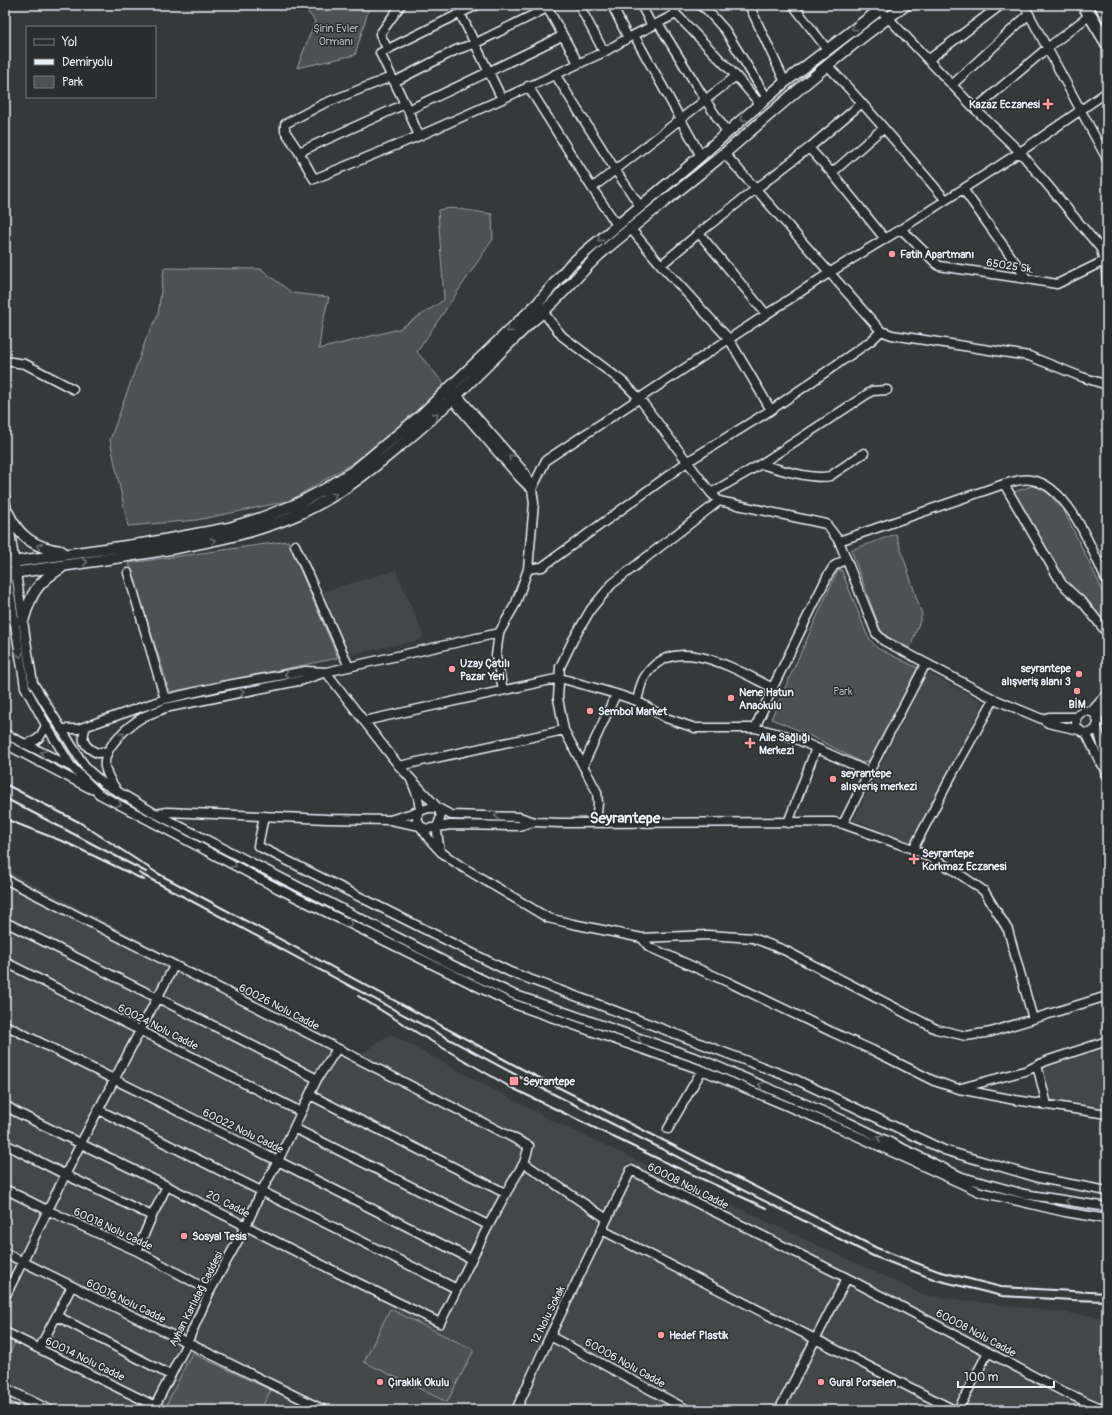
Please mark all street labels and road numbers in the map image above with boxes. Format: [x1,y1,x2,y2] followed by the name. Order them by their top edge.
[985,256,1035,276] street label: 65025 Sk.
[237,981,322,1033] street label: 60026 Nolu Cadde
[116,1001,201,1053] street label: 60024 Nolu Cadde
[201,1106,286,1156] street label: 60022 Nolu Cadde
[645,1160,731,1212] street label: 60008 Nolu Cadde
[204,1188,252,1221] street label: 20. Cadde
[71,1205,155,1253] street label: 60018 Nolu Cadde
[166,1249,226,1349] street label: Ayhan Karlıdağ Caddesi
[84,1276,168,1326] street label: 60016 Nolu Cadde
[528,1283,568,1346] street label: 12 Nolu Sokak
[934,1306,1019,1360] street label: 60008 Nolu Cadde
[43,1334,127,1384] street label: 60014 Nolu Cadde
[583,1336,668,1391] street label: 60006 Nolu Cadde

